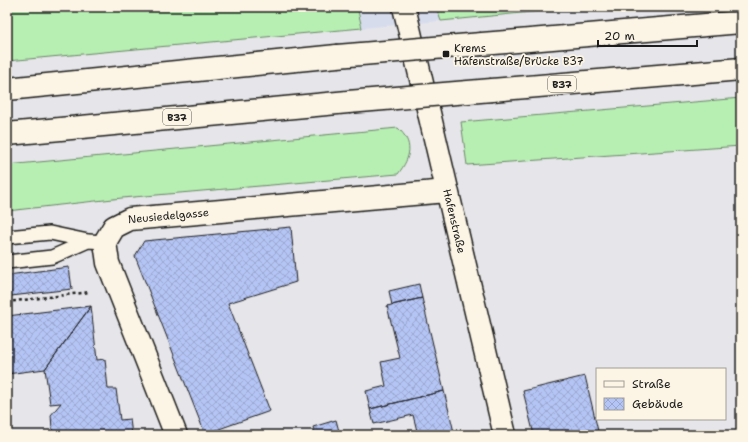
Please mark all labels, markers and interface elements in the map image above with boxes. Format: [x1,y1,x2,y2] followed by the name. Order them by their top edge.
[598,22,697,48] scale bar
[604,28,635,44] text: 20 m
[454,41,584,69] place label: Krems Hafenstraße/Brücke B37
[441,49,451,59] marker: Krems Hafenstraße/Brücke B37
[548,76,576,92] road number: B37
[163,109,191,125] road number: B37
[439,188,469,255] street label: Hafenstraße
[127,205,210,227] street label: Neusiedelgasse
[596,368,726,420] legend
[632,376,671,392] text: Straße
[632,396,683,412] text: Gebäude

